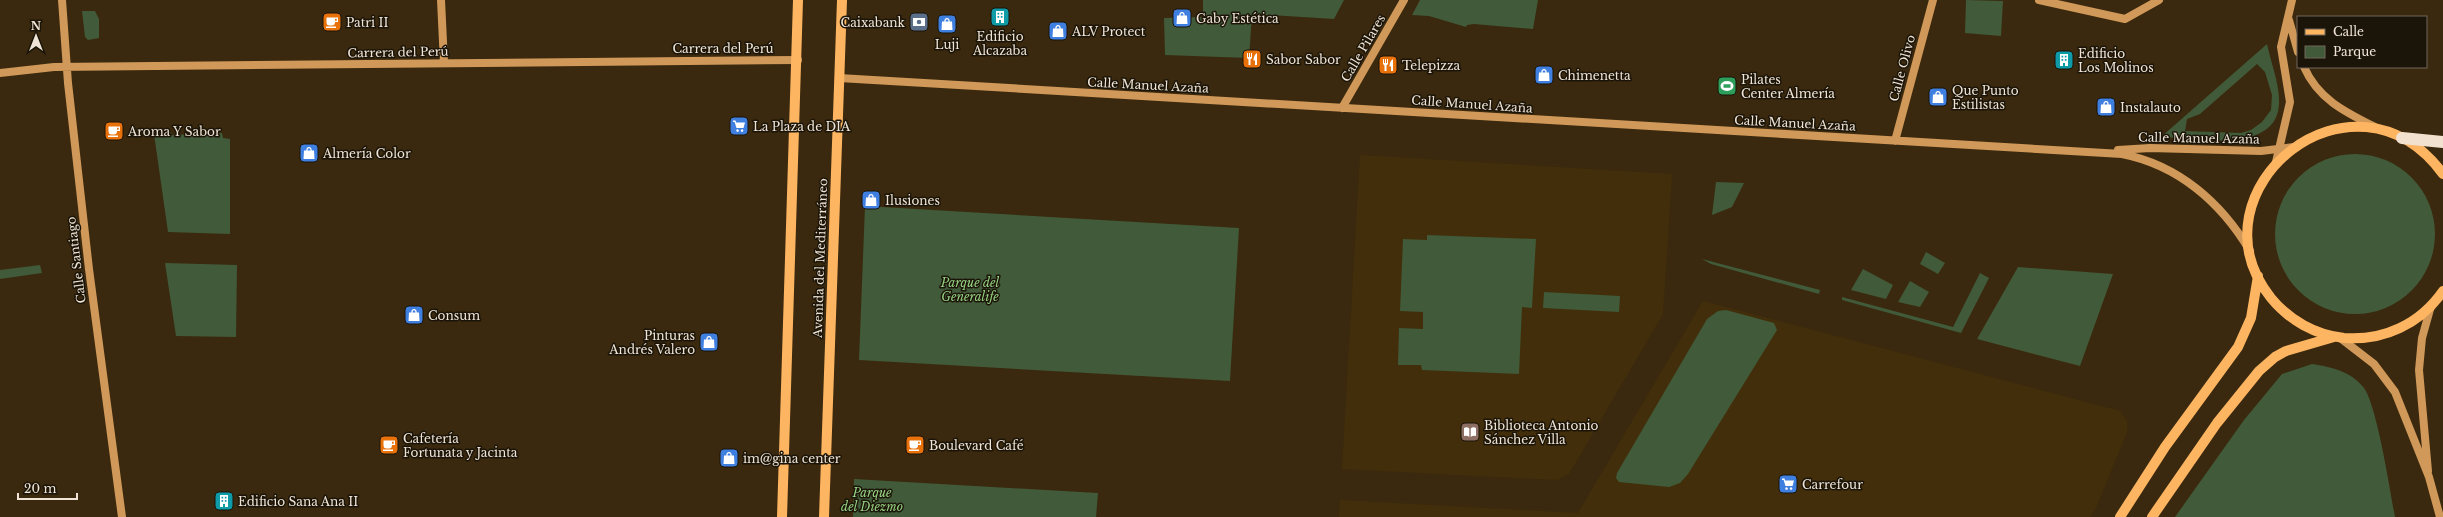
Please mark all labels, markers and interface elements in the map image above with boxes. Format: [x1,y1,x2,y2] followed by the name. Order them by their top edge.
[989,6,1011,28] building icon: Edificio Alcazaba
[1171,7,1193,29] shop icon: Gaby Estética
[321,11,343,33] cafe icon: Patri II
[908,11,930,33] bank icon: Caixabank
[1196,11,1279,26] place label: Gaby Estética
[1338,12,1388,84] street label: Calle Pilares
[936,13,958,35] shop icon: Luji
[346,15,389,30] place label: Patri II
[841,15,906,30] place label: Caixabank
[16,16,56,56] north arrow
[2297,16,2427,68] legend
[31,19,42,33] text: N
[1047,20,1069,42] shop icon: ALV Protect
[1071,24,1146,39] place label: ALV Protect
[2333,24,2364,39] text: Calle
[972,29,1027,58] place label: Edificio Alcazaba
[1886,33,1918,103] street label: Calle Olivo
[935,37,959,52] place label: Luji
[673,41,774,56] street label: Carrera del Perú
[347,44,449,60] street label: Carrera del Perú
[2333,44,2376,59] text: Parque
[2078,46,2154,75] place label: Edificio Los Molinos
[1241,48,1263,70] restaurant icon: Sabor Sabor
[2053,49,2075,71] building icon: Edificio Los Molinos
[1266,52,1341,67] place label: Sabor Sabor
[1377,54,1399,76] restaurant icon: Telepizza
[1402,58,1461,73] place label: Telepizza
[1533,64,1555,86] shop icon: Chimenetta
[1558,68,1631,83] place label: Chimenetta
[1741,72,1835,101] place label: Pilates Center Almería
[1087,74,1209,96] street label: Calle Manuel Azaña
[1716,75,1738,97] sports icon: Pilates Center Almería
[1952,83,2019,112] place label: Que Punto Estilistas
[1927,86,1949,108] shop icon: Que Punto Estilistas
[1411,92,1534,116] street label: Calle Manuel Azaña
[2095,96,2117,118] shop icon: Instalauto
[2120,100,2181,115] place label: Instalauto
[1734,112,1856,134] street label: Calle Manuel Azaña
[728,115,750,137] supermarket icon: La Plaza de DIA
[753,119,851,134] place label: La Plaza de DIA
[103,120,125,142] cafe icon: Aroma Y Sabor
[127,124,221,139] place label: Aroma Y Sabor
[2138,129,2260,147] street label: Calle Manuel Azaña
[298,142,320,164] shop icon: Almería Color
[322,146,411,161] place label: Almería Color
[810,178,830,339] street label: Avenida del Mediterráneo
[860,189,882,211] shop icon: Ilusiones
[885,193,940,208] place label: Ilusiones
[63,216,89,304] street label: Calle Santiago
[940,275,1000,304] park label: Parque del Generalife
[403,304,425,326] shop icon: Consum
[428,308,480,323] place label: Consum
[608,328,695,357] place label: Pinturas Andrés Valero
[698,331,720,353] shop icon: Pinturas Andrés Valero
[1484,418,1599,447] place label: Biblioteca Antonio Sánchez Villa
[1459,421,1481,443] library icon: Biblioteca Antonio Sánchez Villa
[403,431,518,460] place label: Cafetería Fortunata y Jacinta
[378,434,400,456] cafe icon: Cafetería Fortunata y Jacinta
[904,434,926,456] cafe icon: Boulevard Café
[929,438,1024,453] place label: Boulevard Café
[718,447,740,469] shop icon: im@gina center
[743,451,841,466] place label: im@gina center
[1777,473,1799,495] supermarket icon: Carrefour
[18,475,77,501] scale bar
[1802,477,1863,492] place label: Carrefour
[24,481,56,496] text: 20 m
[841,485,903,514] park label: Parque del Diezmo
[213,490,235,512] building icon: Edificio Sana Ana II
[238,494,358,509] place label: Edificio Sana Ana II

